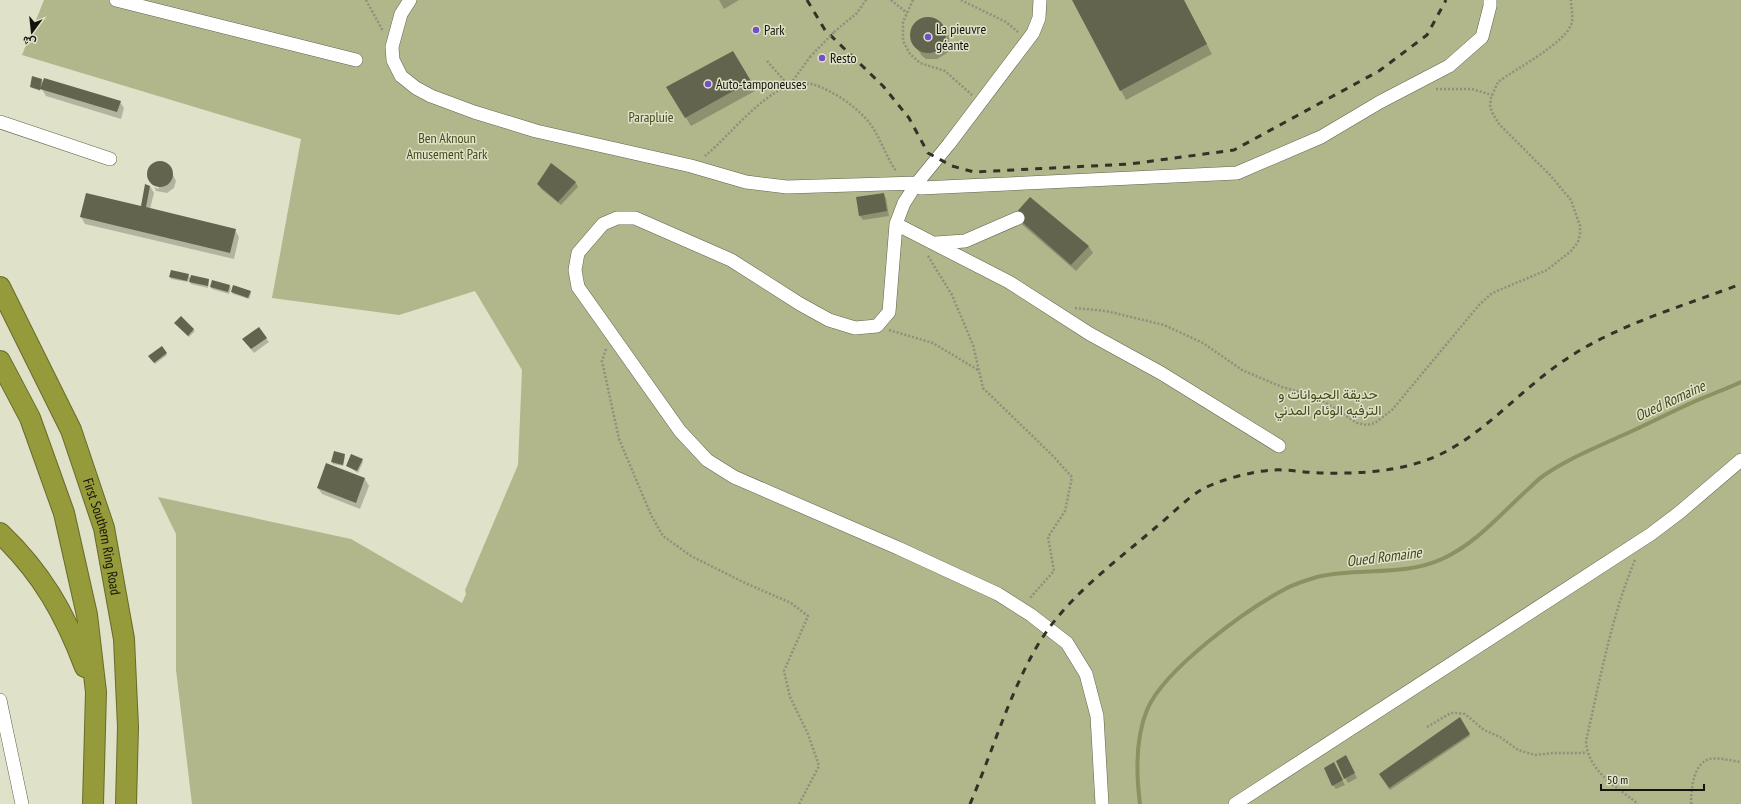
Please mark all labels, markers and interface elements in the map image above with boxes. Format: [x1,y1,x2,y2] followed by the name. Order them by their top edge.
[12,12,52,52] north arrow
[936,20,986,54] place label: La pieuvre géante
[764,21,785,39] place label: Park
[751,25,761,35] marker: Park
[923,32,933,42] marker: La pieuvre géante
[21,33,38,50] text: ش
[830,49,856,67] place label: Resto
[817,53,827,63] marker: Resto
[716,75,807,93] place label: Auto-tamponeuses
[703,79,713,89] marker: Auto-tamponeuses
[628,108,674,126] park label: Parapluie
[407,129,488,163] park label: Ben Aknoun Amusement Park
[1632,376,1709,425] water label: Oued Romaine
[1274,385,1382,422] park label: حديقة الحيوانات و الترفيه الوئام المدني
[79,476,125,596] street label: First Southern Ring Road
[1345,542,1423,571] water label: Oued Romaine
[1601,766,1704,792] scale bar
[1607,772,1628,787] text: 50 m

